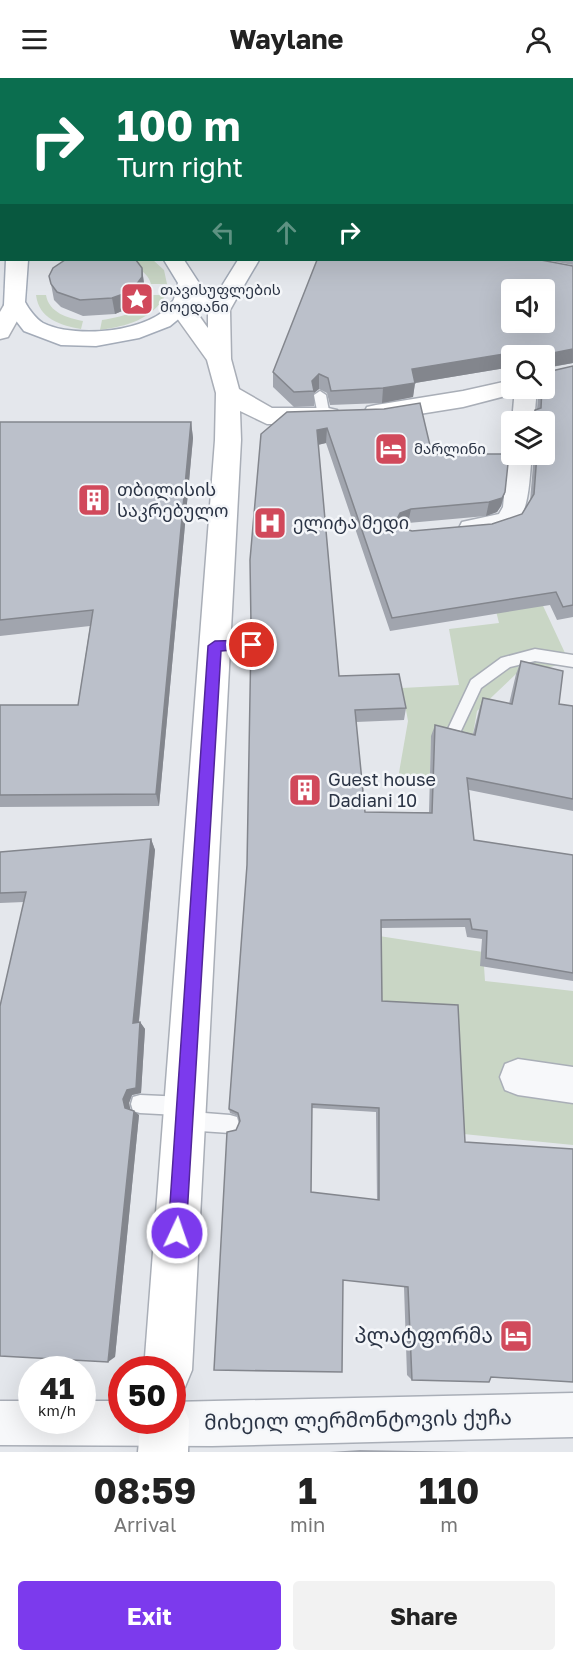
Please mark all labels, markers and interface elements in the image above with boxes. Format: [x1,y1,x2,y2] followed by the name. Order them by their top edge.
[18,23,51,56] icon: menu
[229,23,344,55] text: Waylane
[522,23,555,56] icon: person
[117,100,240,150] text: 100 m
[18,102,96,180] icon: right
[117,151,243,183] text: Turn right
[207,216,240,249] icon: left
[270,216,303,249] icon: ahead
[333,216,366,249] icon: right
[501,279,555,465] map controls
[501,279,555,333] button: sound
[160,280,281,316] place label: თავისუფლების მოედანი
[119,281,155,317] place icon: თავისუფლების მოედანი
[501,345,555,399] button: search
[501,411,555,465] button: layers
[373,431,409,467] hotel icon: მარლინი
[414,439,486,458] place label: მარლინი
[117,478,228,522] place label: თბილისის საკრებულო
[76,482,112,518] building icon: თბილისის საკრებულო
[252,505,288,541] hospital icon: ელიტა მედი
[293,511,409,534] place label: ელიტა მედი
[226,619,277,670] pin
[235,628,268,661] icon: arrive
[328,768,436,811] place label: Guest house Dadiani 10
[287,772,323,808] building icon: Guest house Dadiani 10
[145,1201,209,1265] position arrow
[498,1318,534,1354] hotel icon: პლატფორმა
[354,1322,493,1349] place label: პლატფორმა
[108,1356,186,1434] speed limit sign: 50
[40,1370,74,1406] text: 41
[38,1401,76,1419] text: km/h
[204,1403,512,1436] street label: მიხეილ ლერმონტოვის ქუჩა
[94,1469,196,1512] text: 08:59
[298,1469,317,1512] text: 1
[419,1469,479,1512] text: 110
[114,1512,176,1536] text: Arrival
[290,1512,325,1536] text: min
[440,1512,458,1536] text: m
[18,1581,281,1650] button: Exit
[293,1581,555,1650] button: Share

